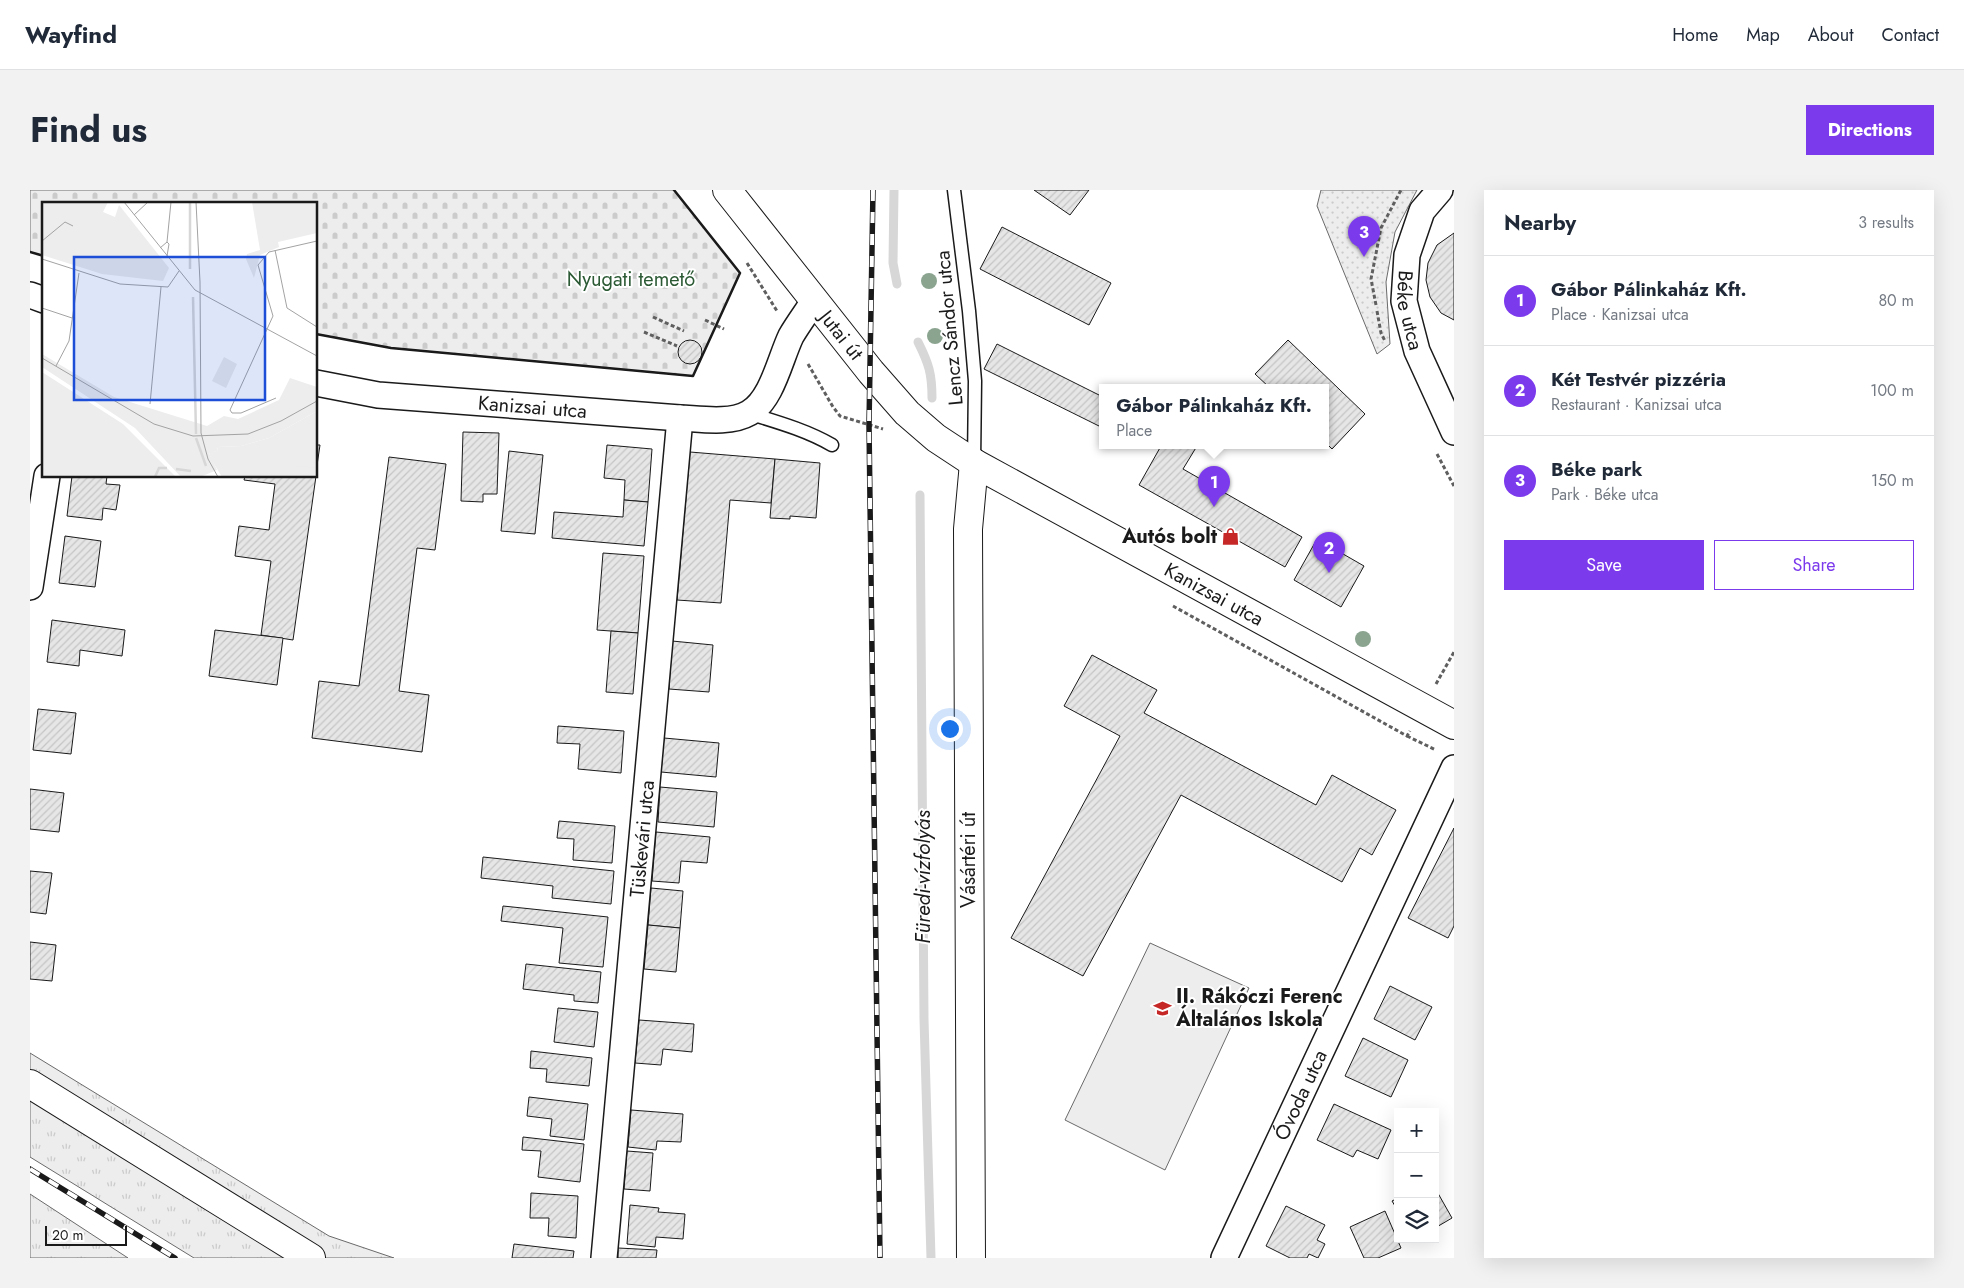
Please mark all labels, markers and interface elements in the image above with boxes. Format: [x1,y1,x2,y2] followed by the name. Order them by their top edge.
[25,17,117,52] text: Wayfind
[1672,22,1718,48] text: Home
[1746,22,1780,48] text: Map
[1808,22,1853,48] text: About
[1881,22,1939,48] text: Contact
[30,105,147,155] text: Find us
[1806,105,1934,155] button: Directions
[42,202,318,478] inset map
[1504,208,1576,238] text: Nearby
[1858,211,1914,234] text: 3 results
[1348,216,1380,257] pin: 3
[928,249,971,407] street label: Lencz Sándor utca
[567,265,695,294] park label: Nyugati temető
[1389,269,1430,353] street label: Béke utca
[1551,276,1747,303] text: Gábor Pálinkaház Kft.
[1516,289,1524,312] text: 1
[1878,289,1914,312] text: 80 m
[811,302,870,367] street label: Jutai út
[1551,303,1689,326] text: Place · Kanizsai utca
[1551,366,1726,393] text: Két Testvér pizzéria
[1515,379,1525,402] text: 2
[1870,379,1914,402] text: 100 m
[1099,384,1329,449] popup
[477,389,588,426] street label: Kanizsai utca
[1116,392,1312,419] text: Gábor Pálinkaház Kft.
[1551,393,1722,416] text: Restaurant · Kanizsai utca
[1116,419,1152,442] text: Place
[1551,456,1643,483] text: Béke park
[1198,466,1230,507] pin: 1
[1515,469,1525,492] text: 3
[1871,469,1914,492] text: 150 m
[1551,483,1659,506] text: Park · Béke utca
[1121,522,1218,551] place label: Autós bolt
[1221,526,1241,546] shop icon: Autós bolt
[1313,532,1345,573] pin: 2
[1504,540,1704,590] button: Save
[1714,540,1914,590] button: Share
[1159,556,1269,633] street label: Kanizsai utca
[937,716,963,742] your location
[623,779,662,899] street label: Tüskevári utca
[908,810,938,944] water label: Füredi-vízfolyás
[954,812,983,908] street label: Vásártéri út
[1175,982,1343,1034] place label: II. Rákóczi Ferenc Általános Iskola
[1152,998,1172,1018] school or university icon: II. Rákóczi Ferenc Általános Iskola
[1267,1045,1335,1145] street label: Óvoda utca
[1394,1108,1439,1243] map controls
[1394,1108,1439,1153] button: +
[1394,1153,1439,1198] button: −
[1394,1198,1439,1243] button: layers
[45,1223,128,1246] scale bar
[52,1225,84,1245] text: 20 m

